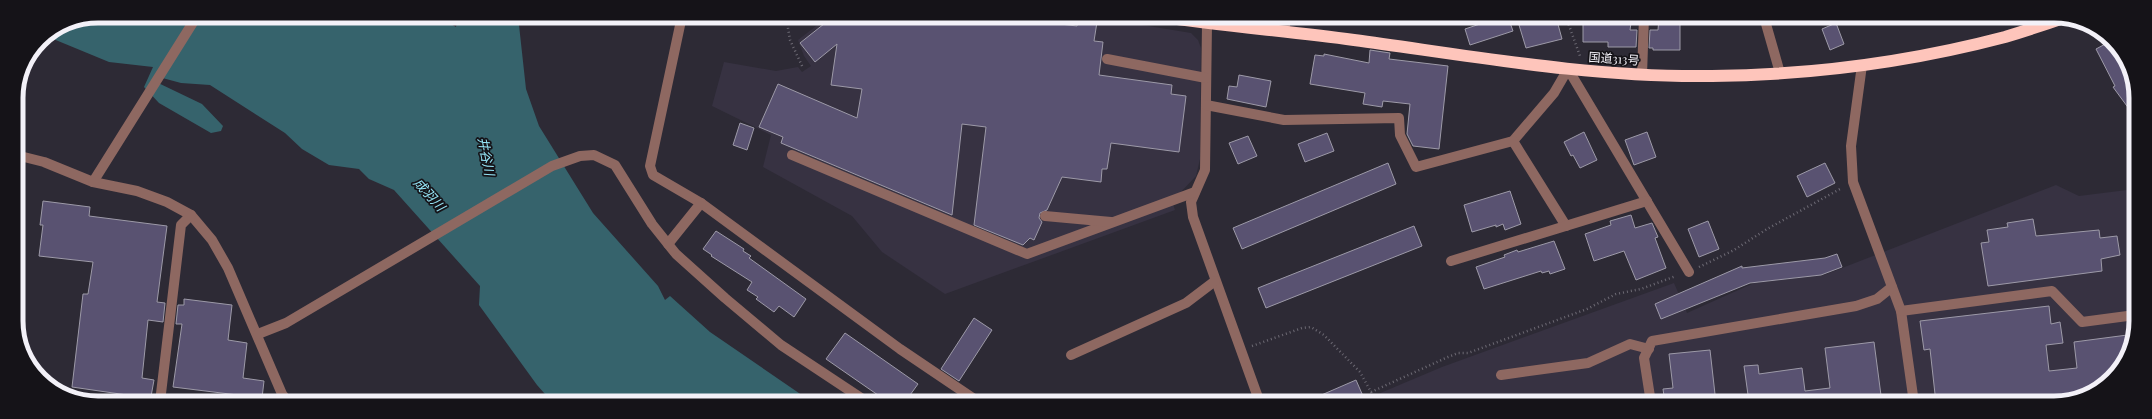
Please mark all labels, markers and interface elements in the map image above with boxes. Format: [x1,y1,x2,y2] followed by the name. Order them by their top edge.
[1588,48,1640,68] street label: 国道313号
[475,135,499,179] water label: 井谷川
[411,174,451,216] water label: 成羽川

